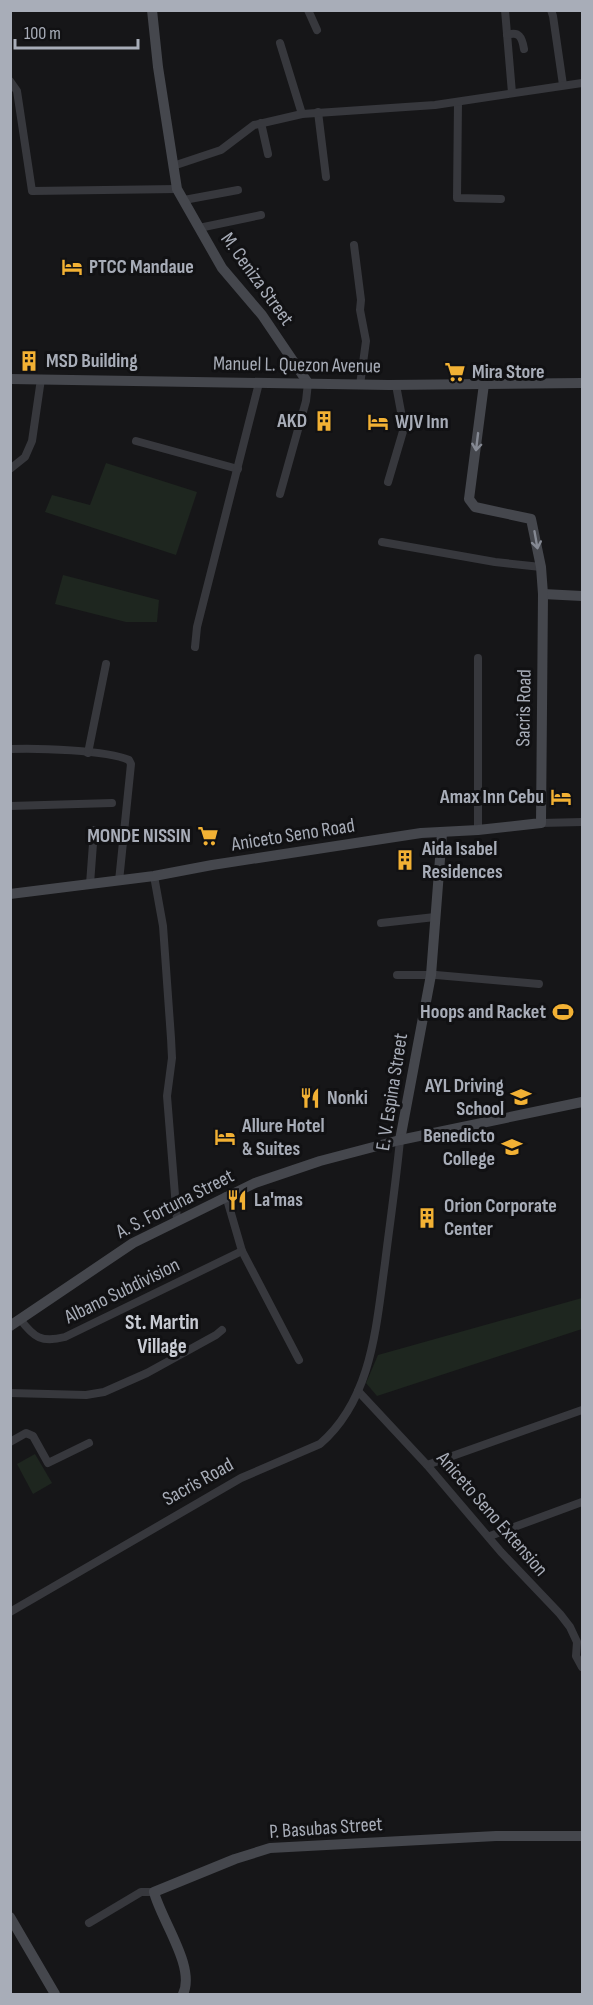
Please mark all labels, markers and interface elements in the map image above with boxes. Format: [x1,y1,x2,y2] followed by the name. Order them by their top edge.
[15,12,138,50] scale bar
[24,23,61,44] text: 100 m
[215,228,299,330] street label: M. Ceniza Street
[60,255,84,279] hotel icon: PTCC Mandaue
[89,255,194,279] place label: PTCC Mandaue
[17,349,41,373] building icon: MSD Building
[46,349,138,373] place label: MSD Building
[213,352,381,378] street label: Manuel L. Quezon Avenue
[443,360,467,384] supermarket icon: Mira Store
[472,360,545,384] place label: Mira Store
[276,409,307,433] place label: AKD
[312,409,336,433] building icon: AKD
[366,410,390,434] hotel icon: WJV Inn
[395,410,449,434] place label: WJV Inn
[471,432,482,452] one-way arrow
[531,530,542,550] one-way arrow
[511,669,537,747] street label: Sacris Road
[439,785,544,809] place label: Amax Inn Cebu
[549,785,573,809] hotel icon: Amax Inn Cebu
[229,813,356,857] street label: Aniceto Seno Road
[87,824,191,848] place label: MONDE NISSIN
[196,824,220,848] supermarket icon: MONDE NISSIN
[421,837,503,884] place label: Aida Isabel Residences
[393,848,417,872] building icon: Aida Isabel Residences
[420,1000,546,1024] place label: Hoops and Racket
[551,1000,575,1024] sports icon: Hoops and Racket
[371,1032,413,1152] street label: E. V. Espina Street
[424,1074,505,1121] place label: AYL Driving School
[509,1085,533,1109] school or university icon: AYL Driving School
[298,1086,322,1110] restaurant icon: Nonki
[327,1086,368,1110] place label: Nonki
[241,1114,325,1161] place label: Allure Hotel & Suites
[423,1124,495,1171] place label: Benedicto College
[213,1125,237,1149] hotel icon: Allure Hotel & Suites
[500,1135,524,1159] school or university icon: Benedicto College
[111,1164,238,1244] street label: A. S. Fortuna Street
[225,1188,249,1212] restaurant icon: La'mas
[254,1188,303,1212] place label: La'mas
[444,1194,557,1241] place label: Orion Corporate Center
[415,1206,439,1230] building icon: Orion Corporate Center
[60,1253,183,1330] street label: Albano Subdivision
[125,1310,199,1359] district label: St. Martin Village
[431,1446,553,1581] street label: Aniceto Seno Extension
[158,1453,238,1511] street label: Sacris Road
[269,1812,383,1844] street label: P. Basubas Street

